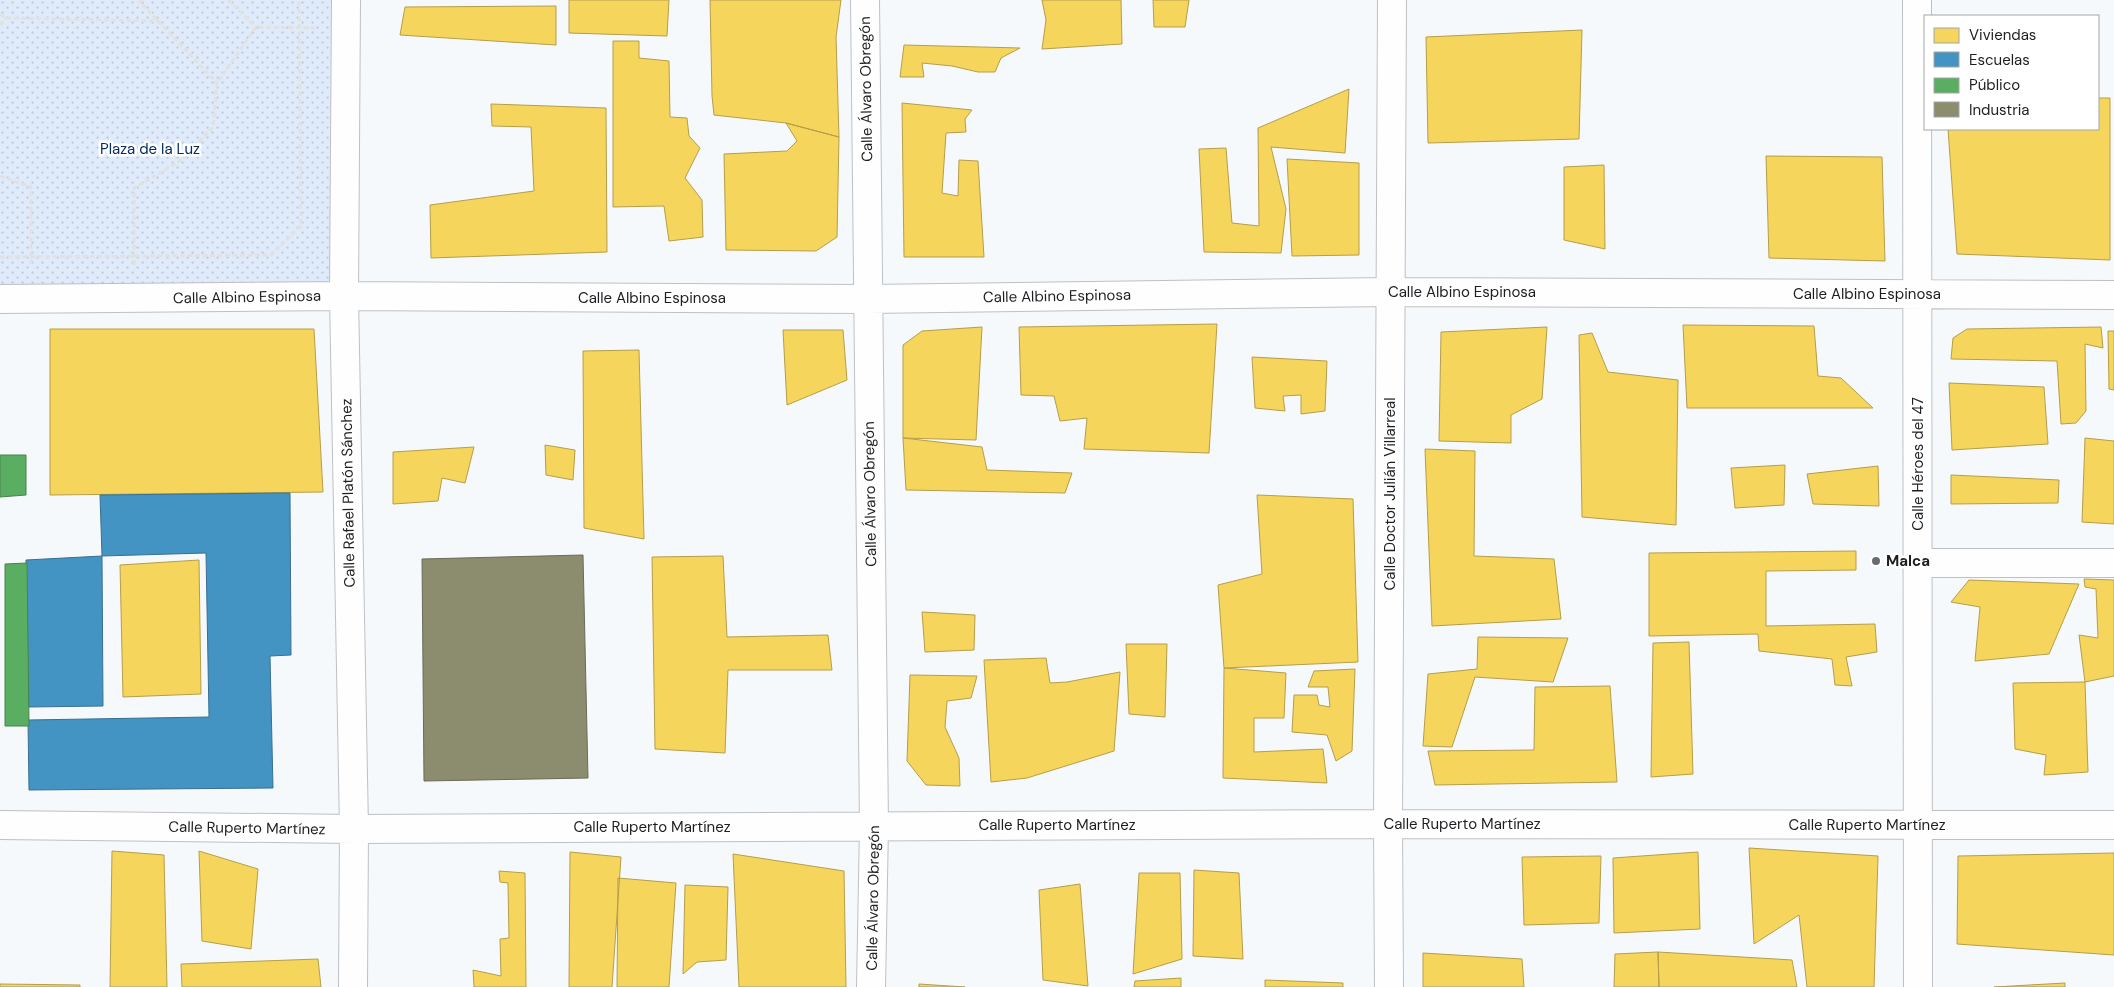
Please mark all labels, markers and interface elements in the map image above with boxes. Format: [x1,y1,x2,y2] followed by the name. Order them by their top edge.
[1924,15,2099,130] legend
[855,16,877,162] street label: Calle Álvaro Obregón
[1969,25,2036,45] text: Viviendas
[1969,50,2030,70] text: Escuelas
[1969,75,2020,95] text: Público
[1969,100,2030,120] text: Industria
[100,139,200,159] park label: Plaza de la Luz
[1388,282,1536,302] street label: Calle Albino Espinosa
[1793,284,1941,304] street label: Calle Albino Espinosa
[983,285,1131,307] street label: Calle Albino Espinosa
[173,286,321,308] street label: Calle Albino Espinosa
[578,288,726,308] street label: Calle Albino Espinosa
[1908,397,1928,531] street label: Calle Héroes del 47
[336,398,360,588] street label: Calle Rafael Platón Sánchez
[1380,398,1400,590] street label: Calle Doctor Julián Villarreal
[859,421,881,567] street label: Calle Álvaro Obregón
[1886,551,1930,571] place label: Malca
[1870,555,1882,567] marker: Malca
[1383,814,1541,834] street label: Calle Ruperto Martínez
[978,815,1136,835] street label: Calle Ruperto Martínez
[1788,815,1946,835] street label: Calle Ruperto Martínez
[168,817,326,839] street label: Calle Ruperto Martínez
[573,817,731,837] street label: Calle Ruperto Martínez
[862,825,884,971] street label: Calle Álvaro Obregón

